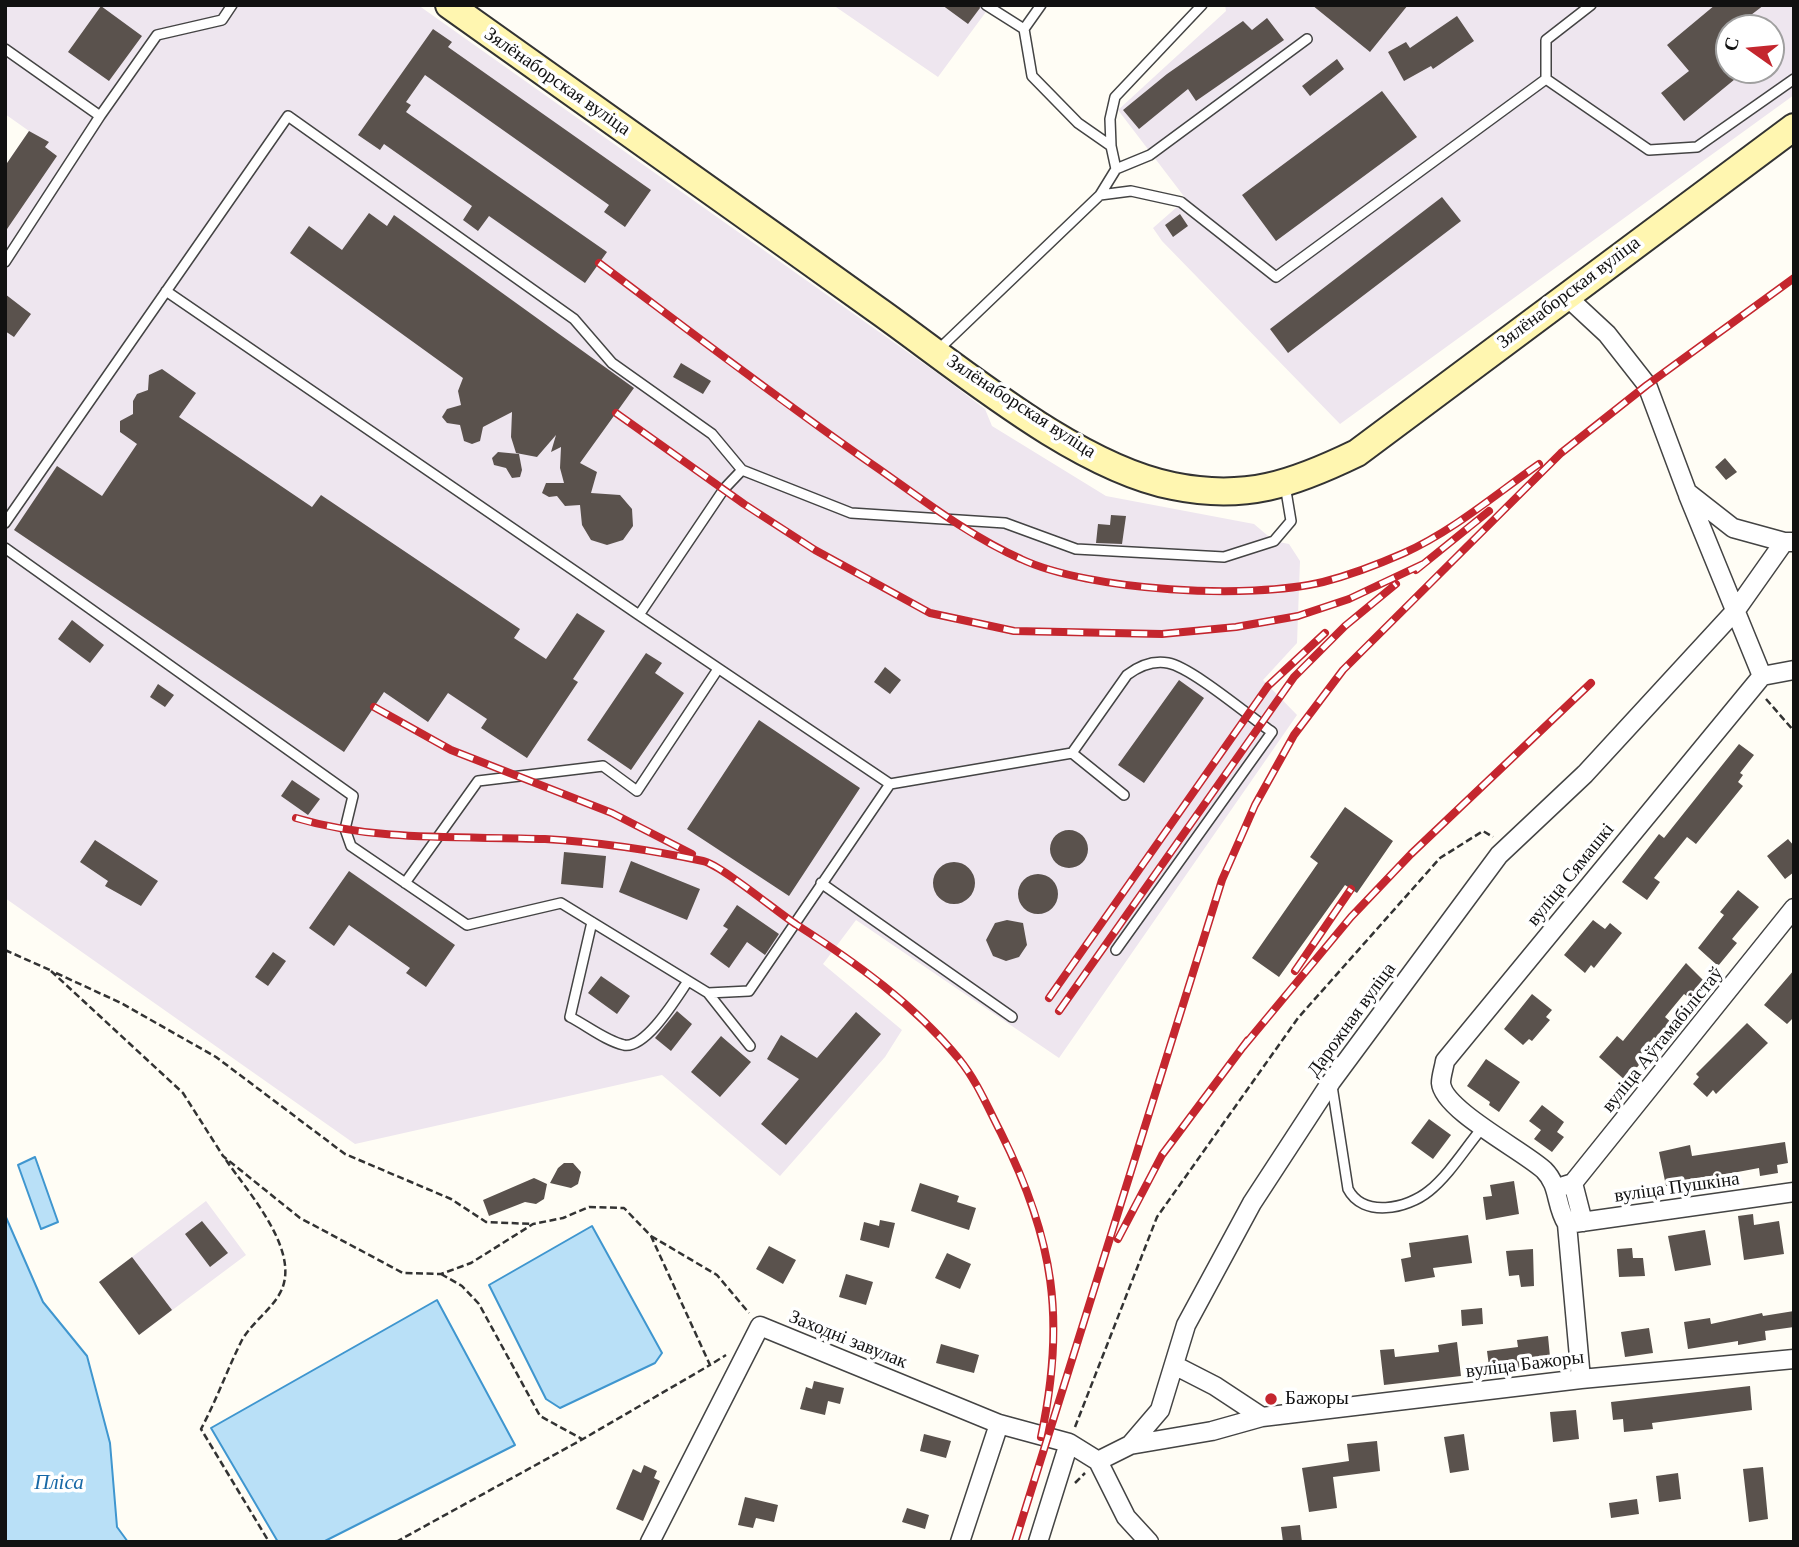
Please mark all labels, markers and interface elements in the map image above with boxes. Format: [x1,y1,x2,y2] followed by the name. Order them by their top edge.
[1715,14,1785,84] north arrow
[480,23,634,141] street label: Зялёнаборская вуліца
[1719,35,1743,53] text: С
[1493,232,1645,354] street label: Зялёнаборская вуліца
[942,350,1100,464] street label: Зялёнаборская вуліца
[1523,819,1619,931] street label: вуліца Сямашкі
[1303,958,1401,1082] street label: Дарожная вуліца
[1597,963,1729,1117] street label: вуліца Аўтамабілістаў
[1613,1168,1741,1208] street label: вуліца Пушкіна
[785,1306,911,1374] street label: Заходні завулак
[1465,1346,1585,1384] street label: вуліца Бажоры
[1285,1388,1349,1410] place label: Бажоры
[1263,1391,1279,1407] marker: Бажоры
[34,1470,84,1496] water label: Пліса

